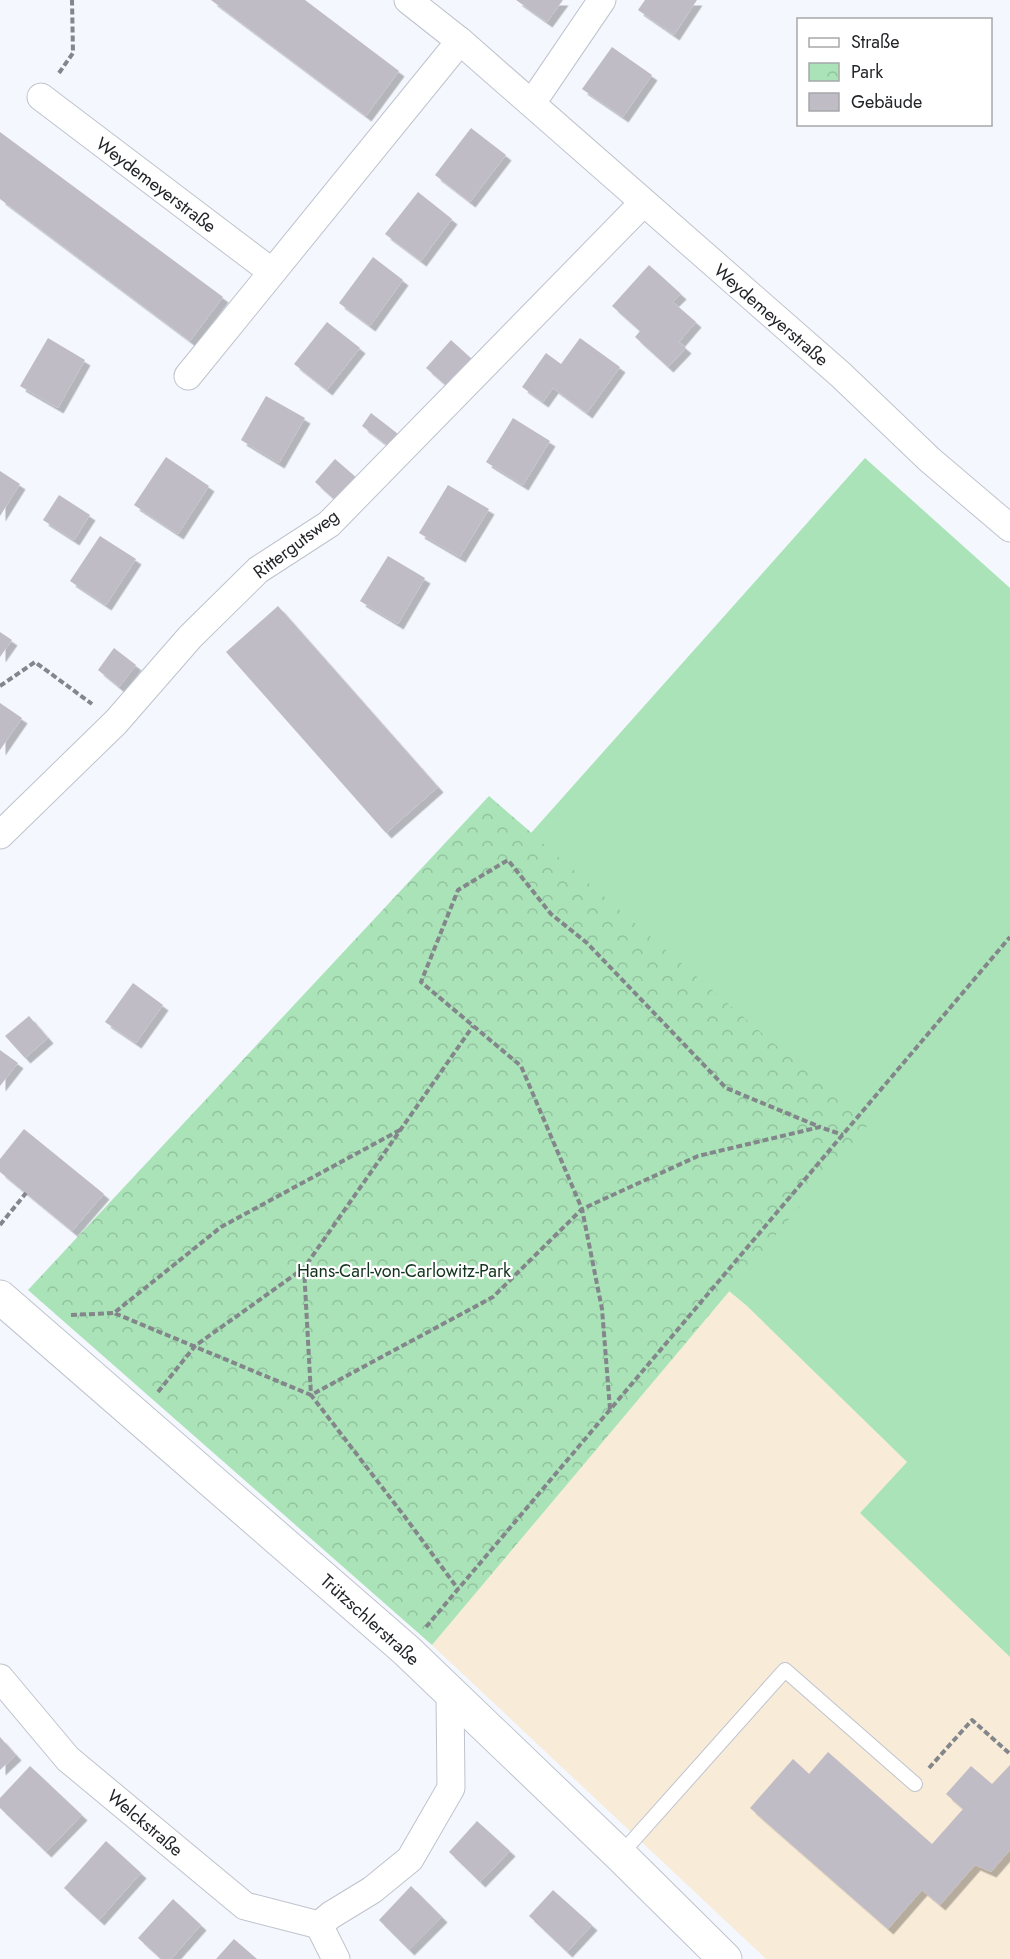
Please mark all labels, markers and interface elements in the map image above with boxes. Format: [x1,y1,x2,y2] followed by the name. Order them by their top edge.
[797,18,992,126] legend
[851,29,899,55] text: Straße
[851,59,883,85] text: Park
[851,89,922,115] text: Gebäude
[90,131,222,239] street label: Weydemeyerstraße
[708,258,834,372] street label: Weydemeyerstraße
[248,503,344,585] street label: Rittergutsweg
[297,1258,511,1284] park label: Hans-Carl-von-Carlowitz-Park
[315,1568,425,1672] street label: Trützschlerstraße
[101,1783,189,1863] street label: Welckstraße

